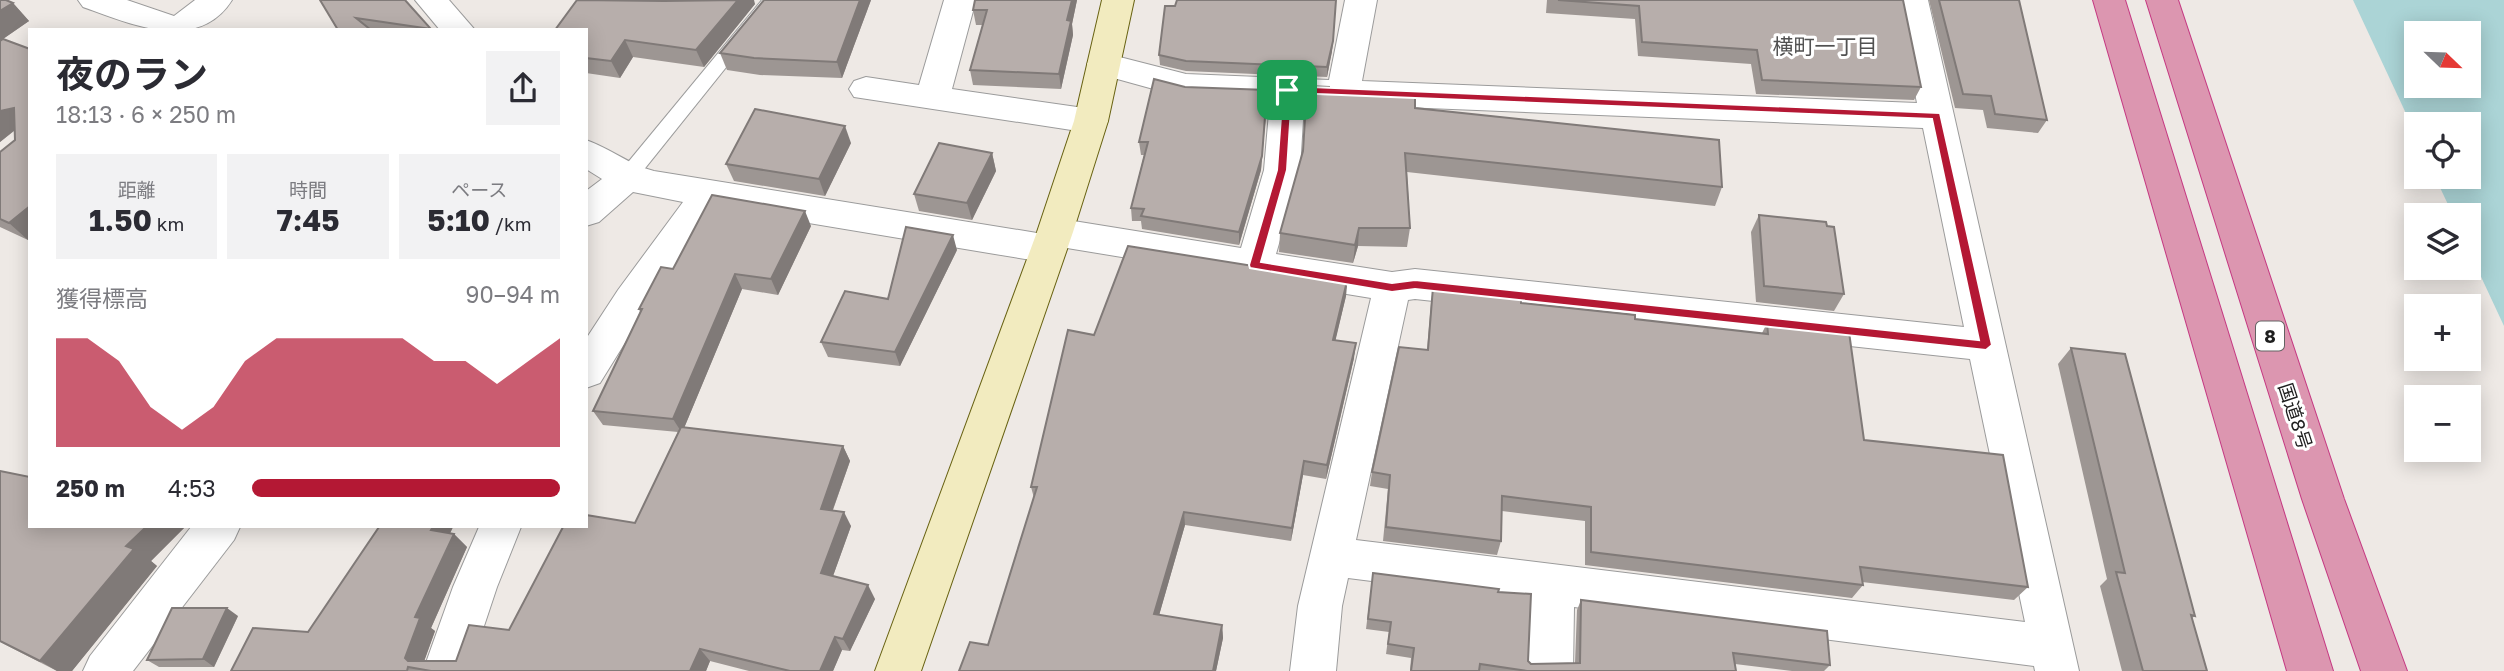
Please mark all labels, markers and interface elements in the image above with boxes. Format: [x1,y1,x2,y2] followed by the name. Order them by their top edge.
[2404,21,2482,98] north arrow
[2404,21,2481,462] map controls
[1773,33,1878,59] district label: 横町一丁目
[56,51,208,96] text: 夜のラン
[486,51,560,125] button: share
[1257,60,1317,120] pin
[1268,71,1306,109] icon: arrive
[56,100,236,128] text: 18:13 · 6 × 250 m
[2404,112,2481,189] button: locate
[118,178,156,201] text: 距離
[289,178,327,201] text: 時間
[451,178,507,201] text: ペース
[89,202,152,238] text: 1.50
[276,202,339,238] text: 7:45
[427,202,490,238] text: 5:10
[2404,203,2481,280] button: layers
[152,212,184,235] text: km
[490,212,531,235] text: /km
[466,280,560,308] text: 90–94 m
[56,284,148,312] text: 獲得標高
[2404,294,2481,371] button: +
[2256,322,2284,350] road number: 8
[2274,380,2318,452] street label: 国道8号
[2404,385,2481,462] button: −
[56,474,125,502] text: 250 m
[168,474,216,502] text: 4:53

